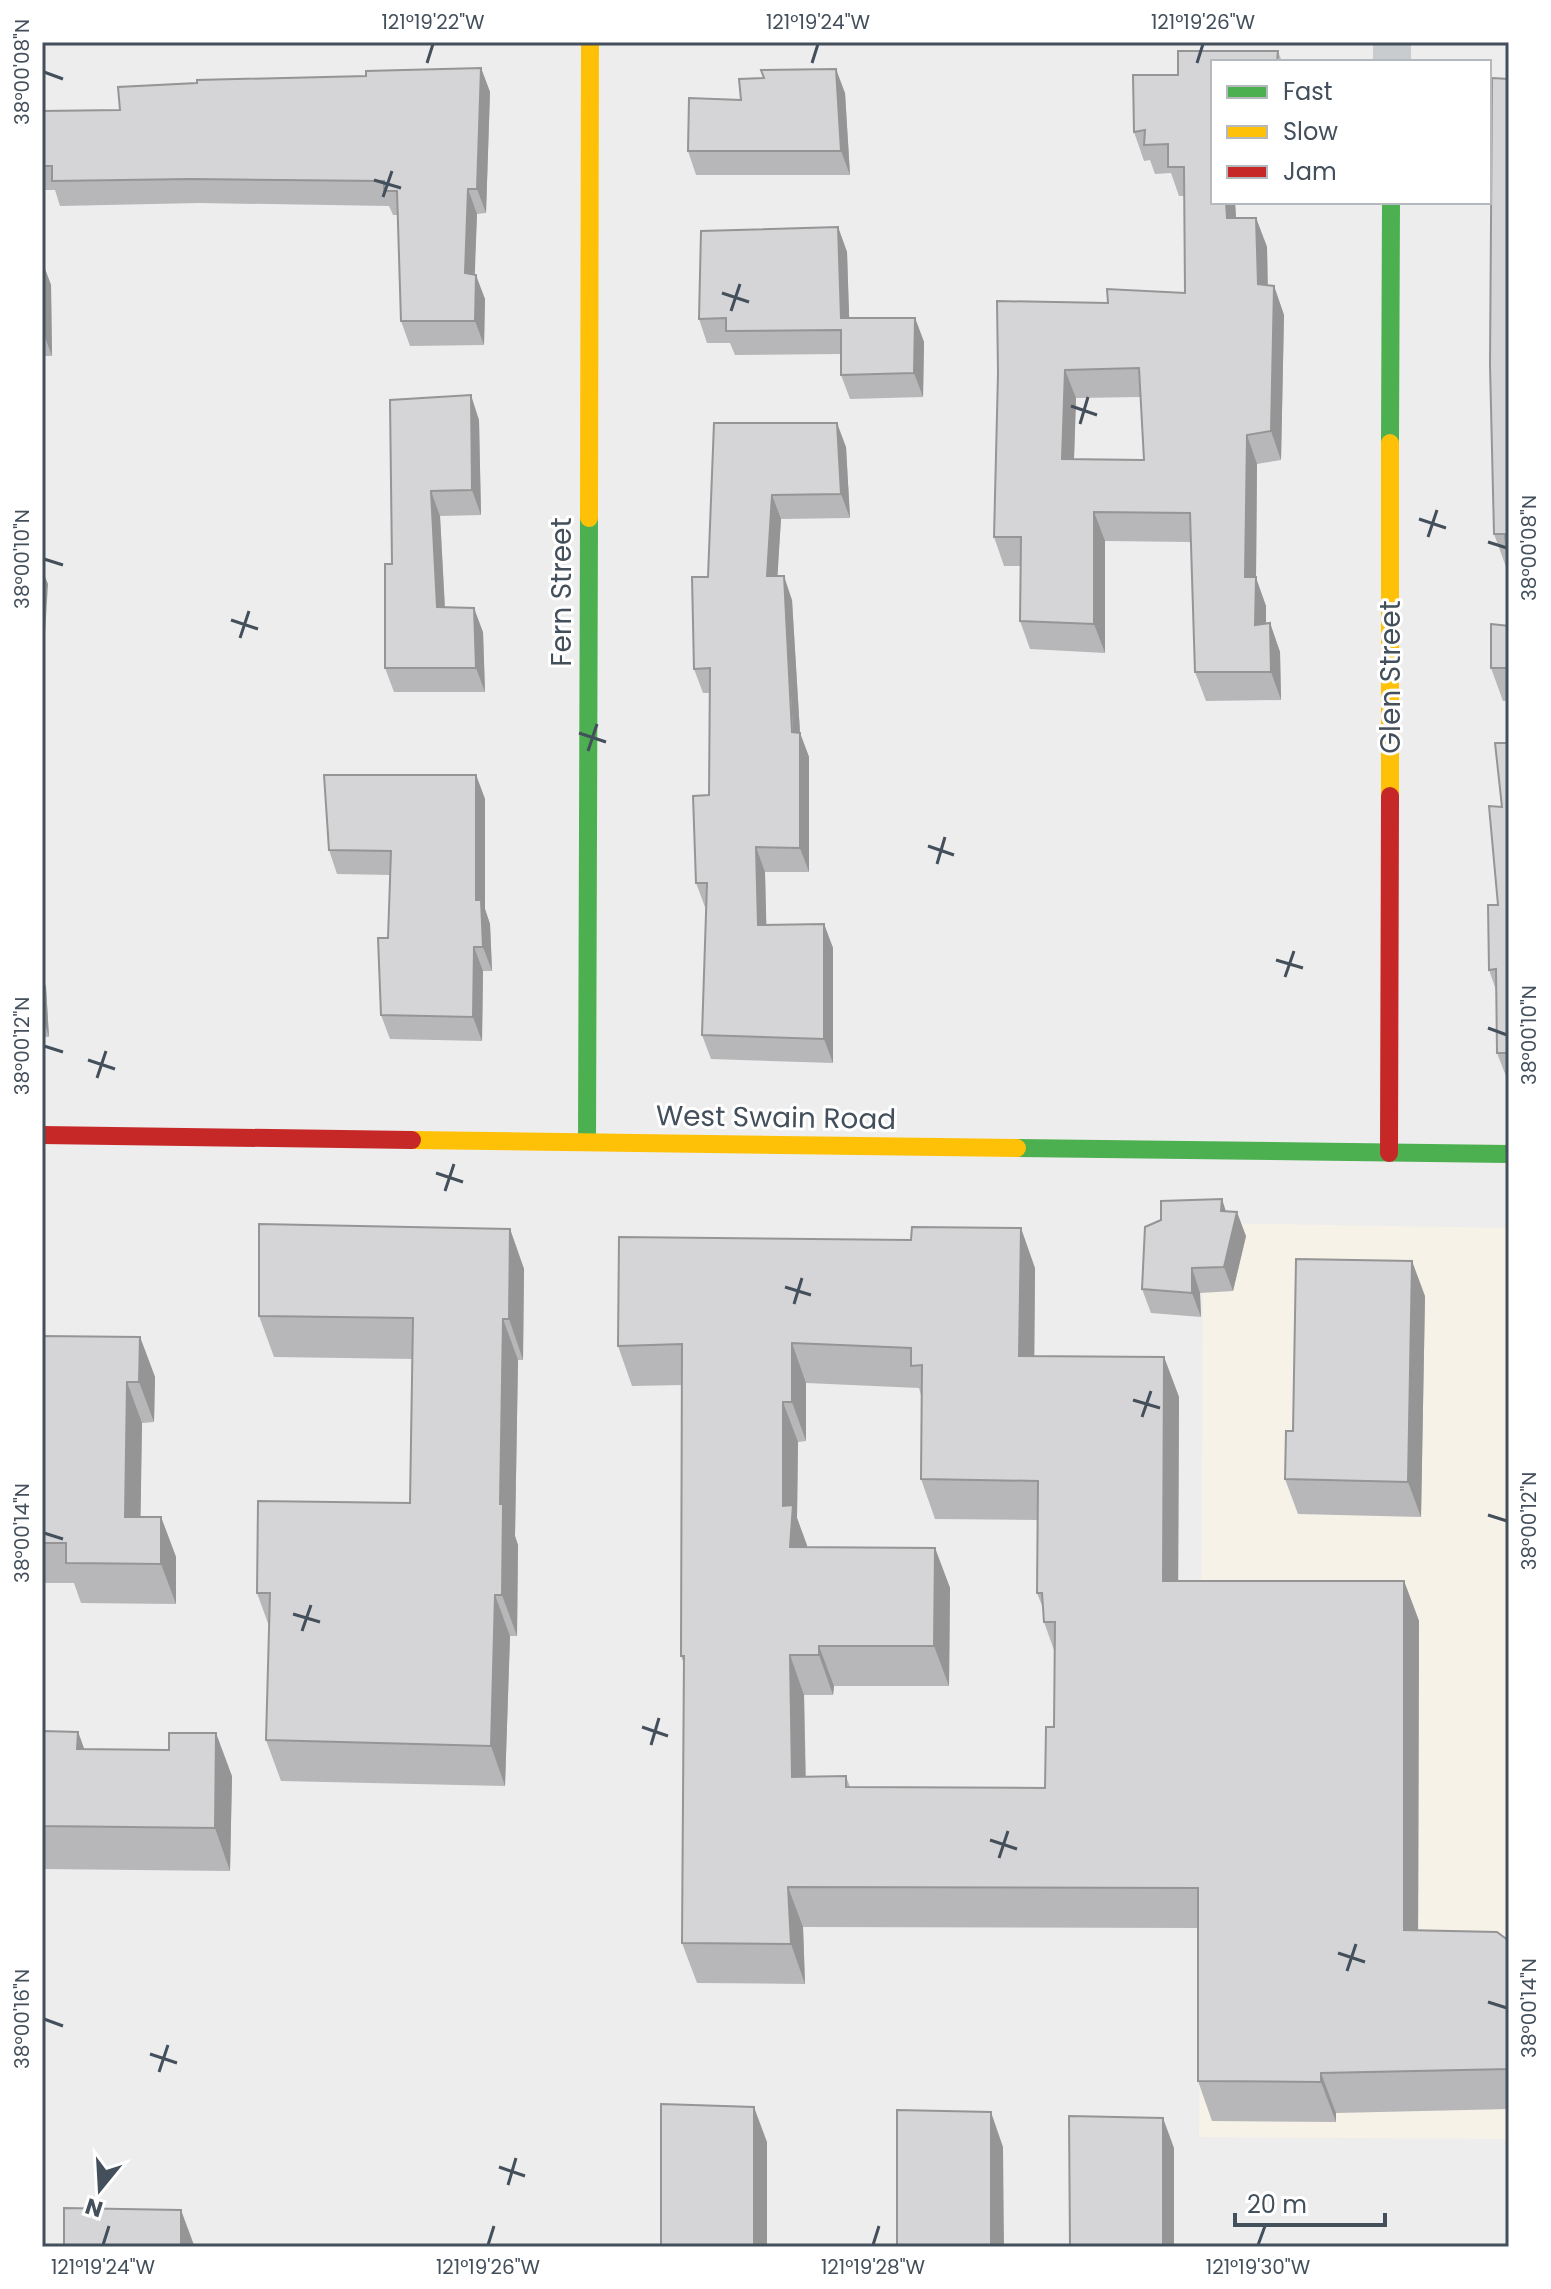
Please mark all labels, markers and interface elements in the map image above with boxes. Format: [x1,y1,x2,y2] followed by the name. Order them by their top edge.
[381,8,485,36] text: 121°19'22"W
[766,8,871,36] text: 121°19'24"W
[1151,8,1256,36] text: 121°19'26"W
[8,19,36,125] text: 38°00'08"N
[1211,60,1491,204] legend
[1283,75,1333,108] text: Fast
[1283,115,1338,148] text: Slow
[1283,155,1337,188] text: Jam
[1515,495,1543,601] text: 38°00'08"N
[8,509,36,609] text: 38°00'10"N
[542,517,581,667] street label: Fern Street
[1371,600,1410,754] street label: Glen Street
[1515,985,1543,1085] text: 38°00'10"N
[8,997,36,1095] text: 38°00'12"N
[655,1096,897,1139] street label: West Swain Road
[1515,1472,1543,1570] text: 38°00'12"N
[8,1483,36,1583] text: 38°00'14"N
[1515,1958,1543,2058] text: 38°00'14"N
[8,1969,36,2069] text: 38°00'16"N
[60,2149,140,2229] north arrow
[1235,2177,1385,2227] scale bar
[1247,2188,1307,2221] text: 20 m
[81,2190,107,2225] text: N
[51,2253,156,2281] text: 121°19'24"W
[436,2253,541,2281] text: 121°19'26"W
[821,2253,926,2281] text: 121°19'28"W
[1206,2253,1311,2281] text: 121°19'30"W

